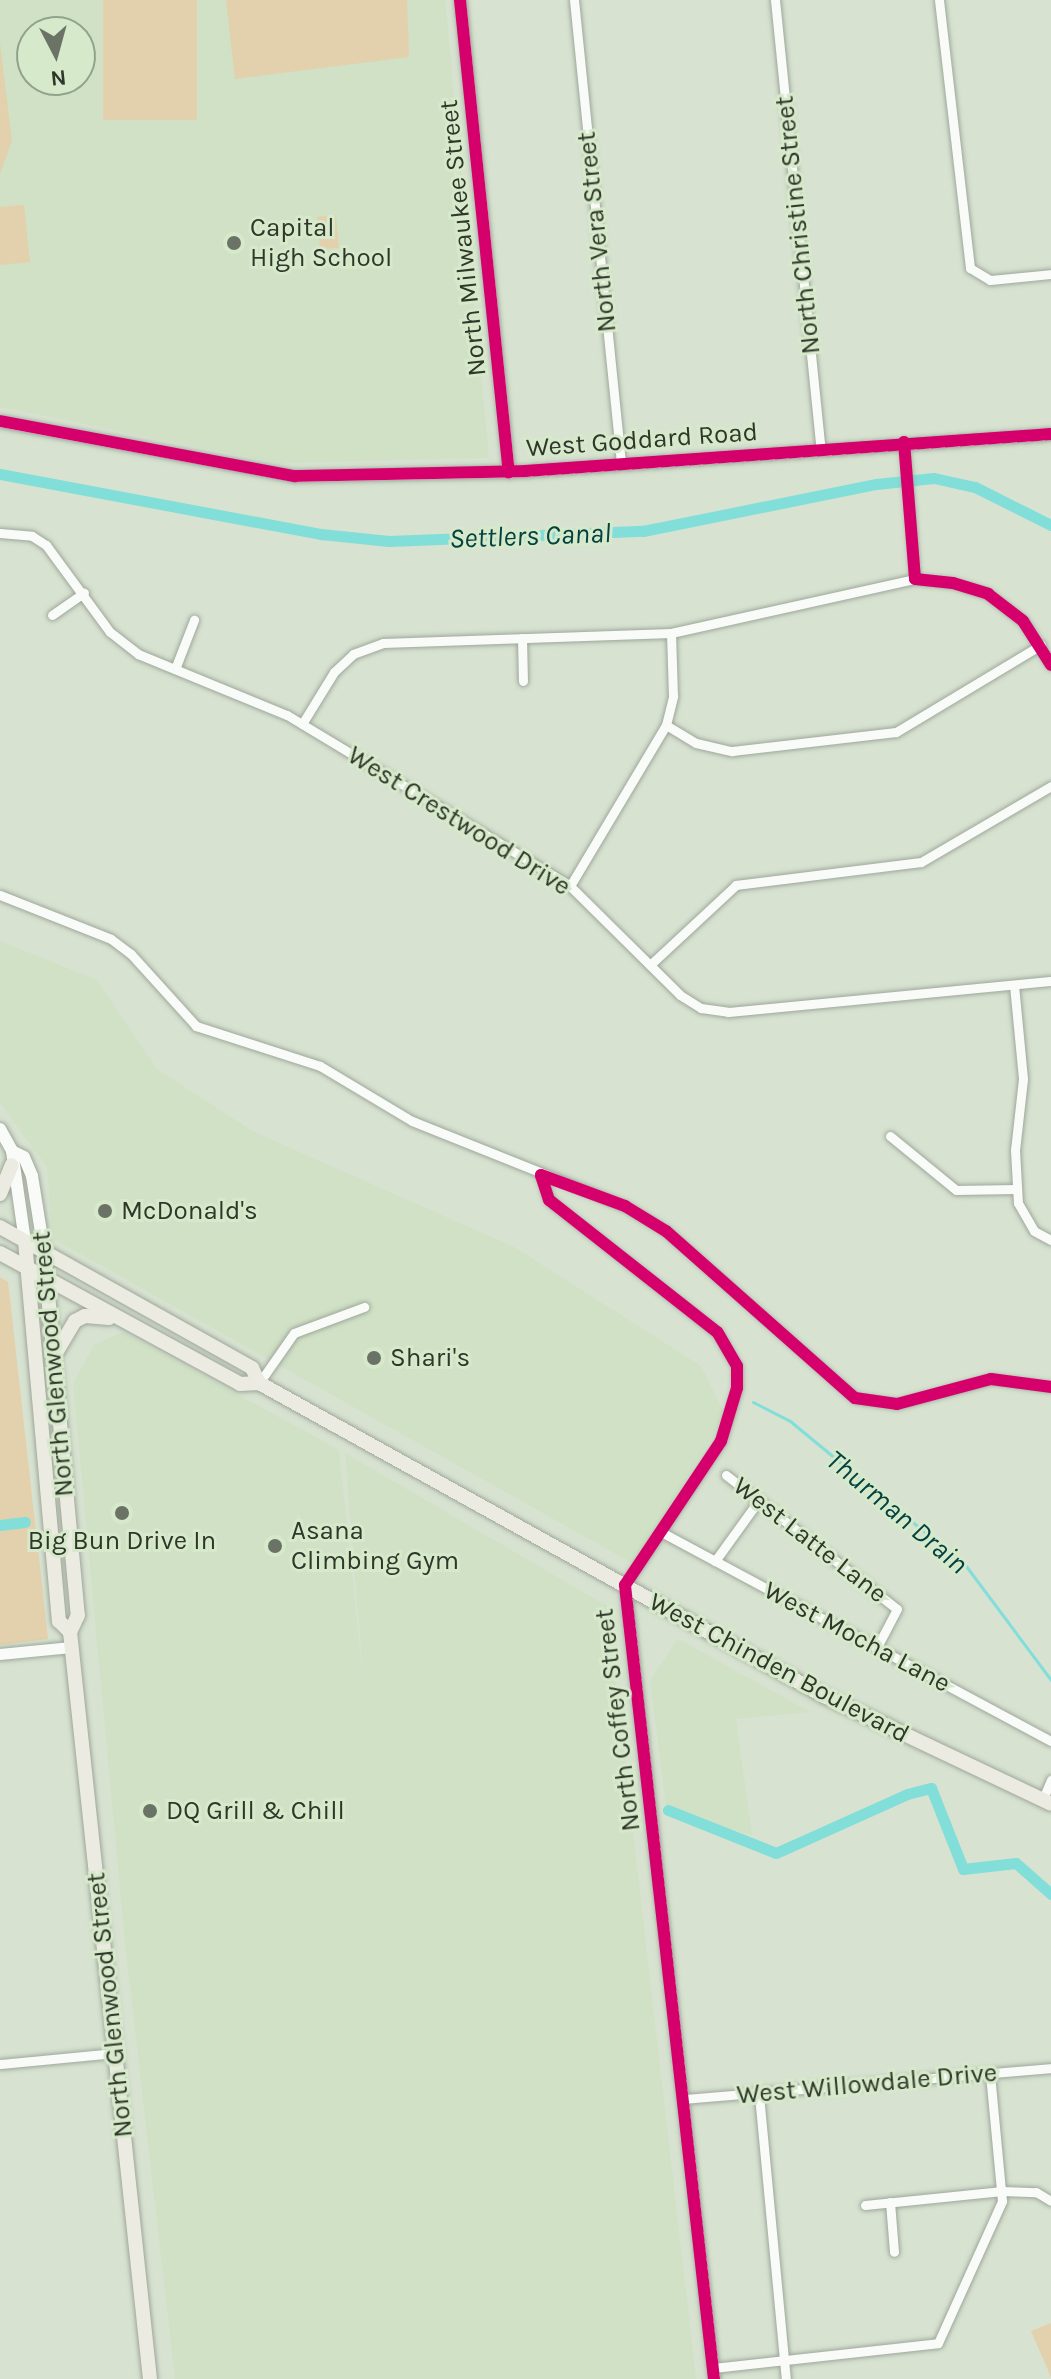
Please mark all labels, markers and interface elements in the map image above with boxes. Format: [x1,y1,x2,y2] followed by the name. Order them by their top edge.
[16,16,96,96] north arrow
[49,64,68,92] text: N
[769,94,827,356] street label: North Christine Street
[433,98,493,378] street label: North Milwaukee Street
[571,130,623,334] street label: North Vera Street
[250,212,392,274] place label: Capital High School
[225,234,243,252] marker: Capital High School
[525,416,759,464] street label: West Goddard Road
[449,516,611,556] water label: Settlers Canal
[342,740,576,902] street label: West Crestwood Drive
[121,1195,258,1227] place label: McDonald's
[96,1202,114,1220] marker: McDonald's
[26,1230,80,1498] street label: North Glenwood Street
[390,1342,470,1374] place label: Shari's
[365,1349,383,1367] marker: Shari's
[819,1443,975,1581] water label: Thurman Drain
[727,1470,893,1610] street label: West Latte Lane
[113,1504,131,1522] marker: Big Bun Drive In
[291,1515,459,1576] place label: Asana Climbing Gym
[28,1525,216,1557] place label: Big Bun Drive In
[266,1537,284,1555] marker: Asana Climbing Gym
[758,1575,956,1699] street label: West Mocha Lane
[644,1586,914,1750] street label: West Chinden Boulevard
[589,1607,647,1833] street label: North Coffey Street
[166,1795,345,1827] place label: DQ Grill & Chill
[141,1802,159,1820] marker: DQ Grill & Chill
[81,1871,139,2139] street label: North Glenwood Street
[736,2057,998,2111] street label: West Willowdale Drive

